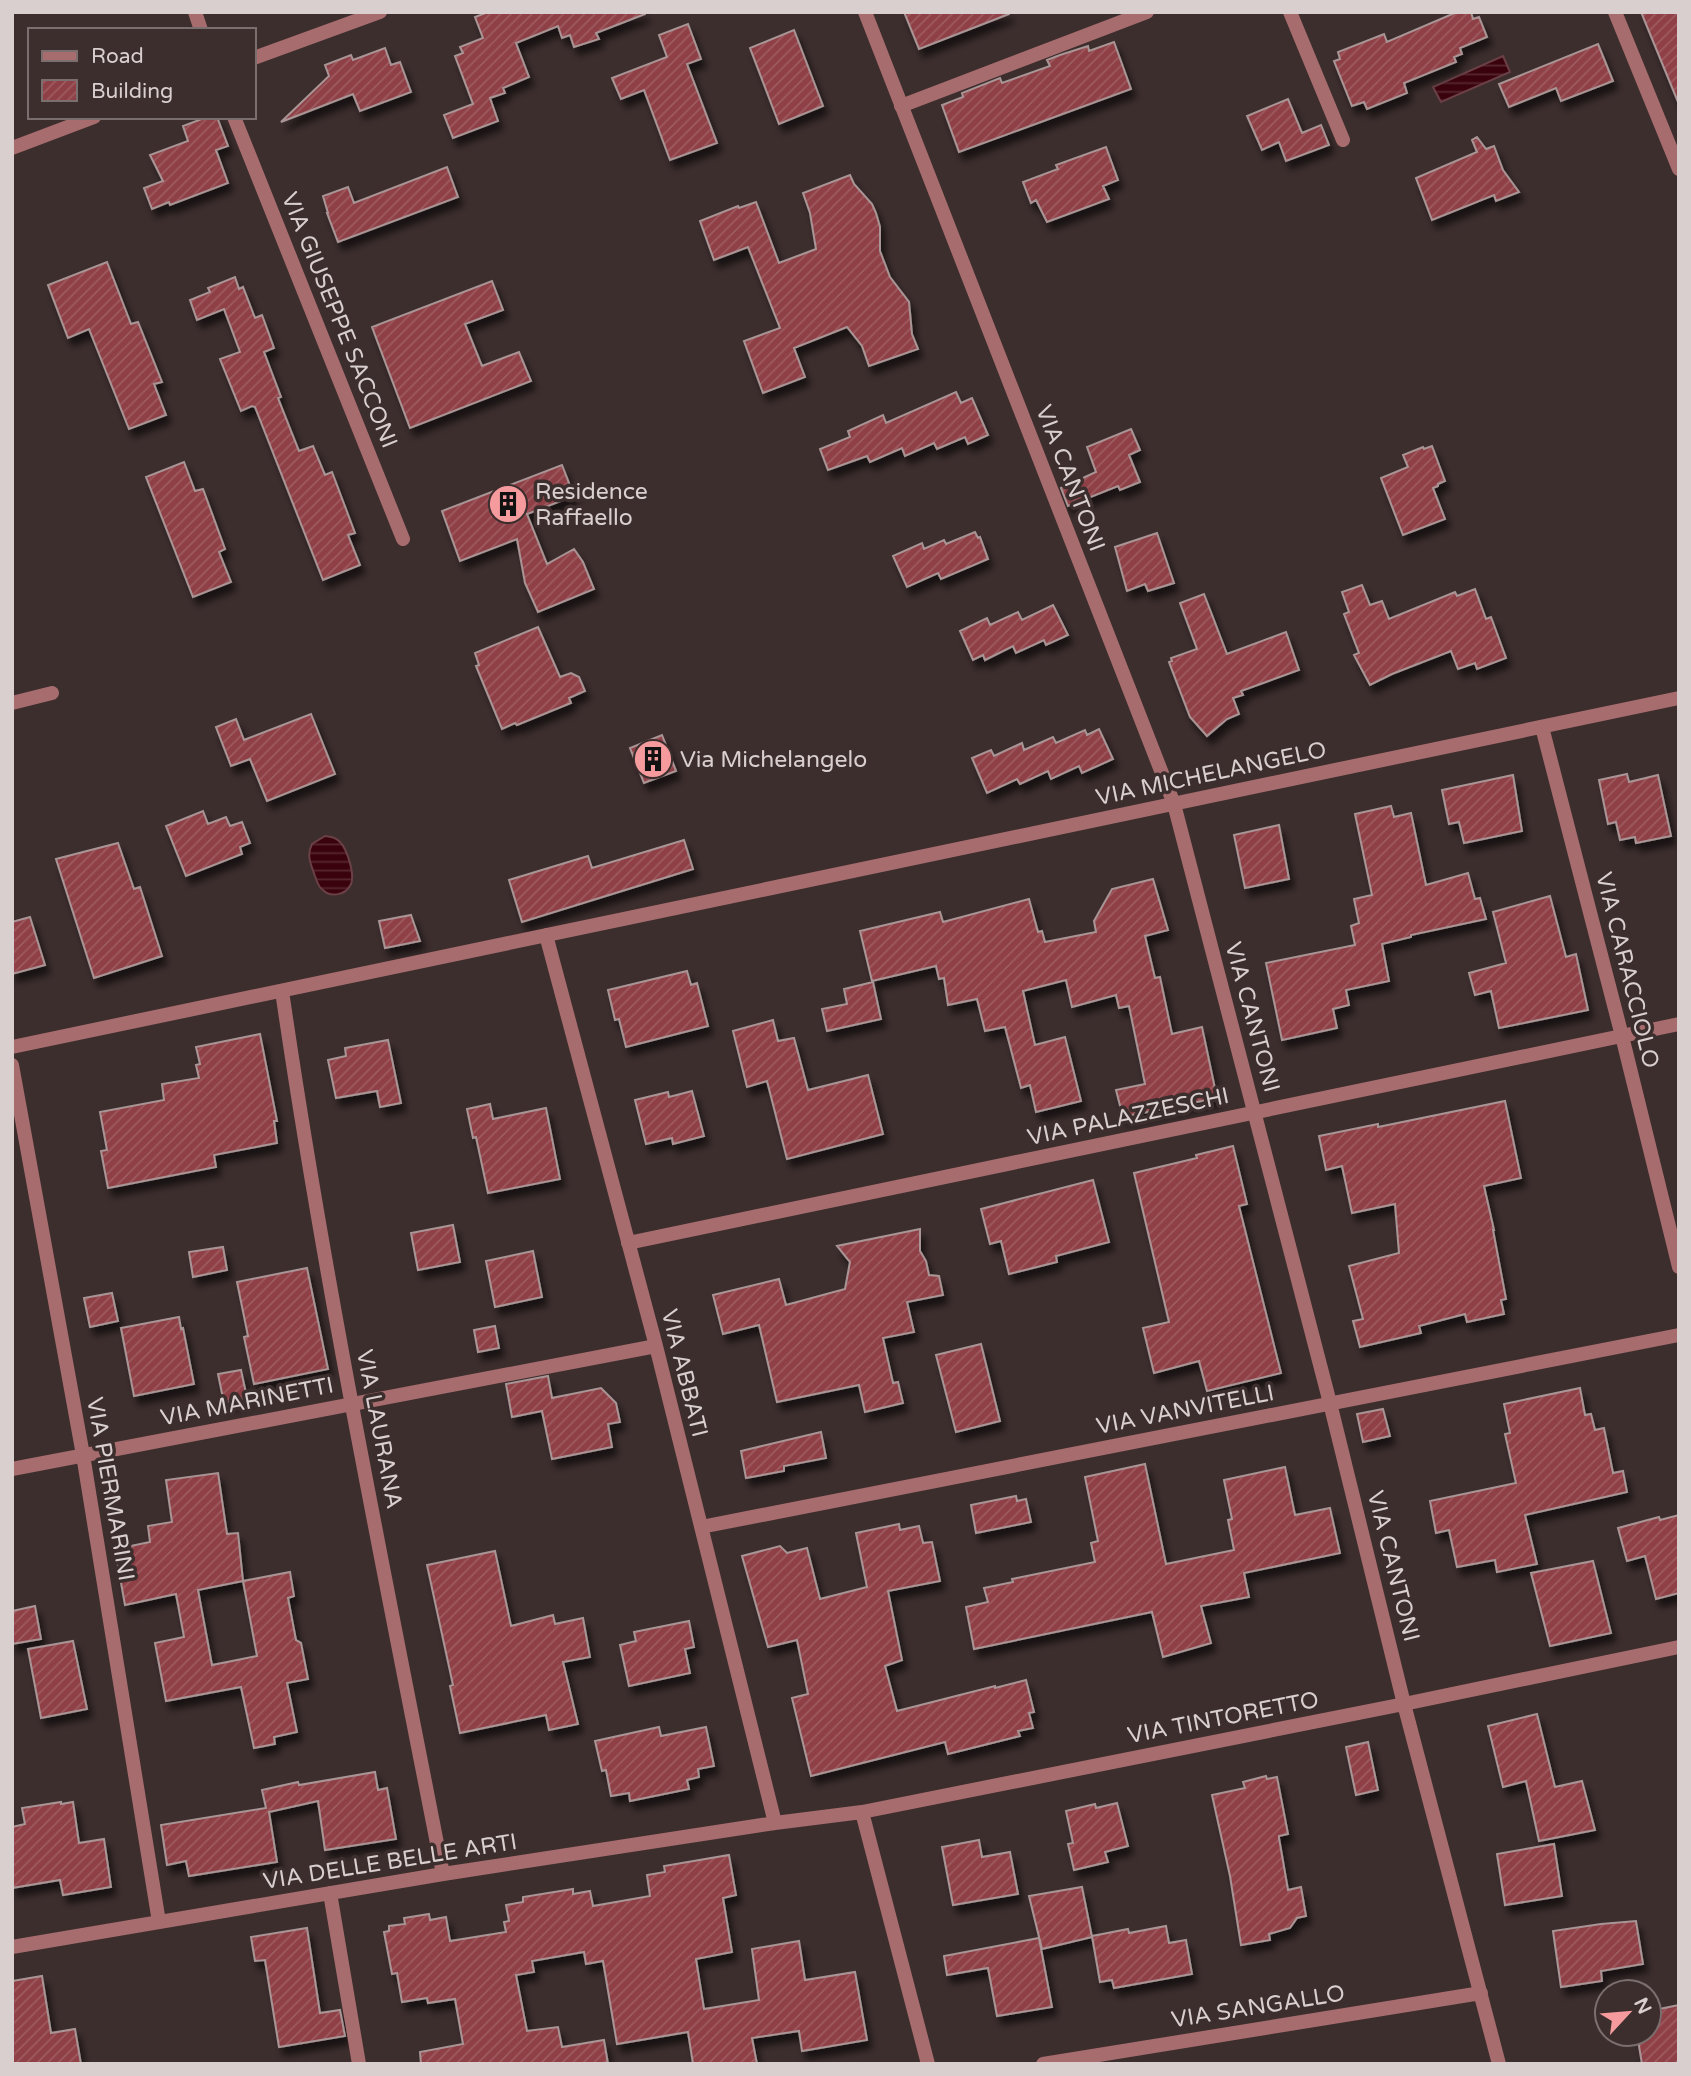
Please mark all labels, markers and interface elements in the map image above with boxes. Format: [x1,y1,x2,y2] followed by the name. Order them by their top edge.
[28,28,256,119] legend
[91,44,144,69] text: Road
[91,79,173,104] text: Building
[275,188,403,452] street label: VIA GIUSEPPE SACCONI
[1029,401,1111,555] street label: VIA CANTONI
[535,478,648,532] place label: Residence Raffaello
[487,483,529,525] building icon: Residence Raffaello
[1093,736,1329,812] street label: VIA MICHELANGELO
[632,738,674,780] building icon: Via Michelangelo
[680,746,867,774] place label: Via Michelangelo
[1589,869,1665,1071] street label: VIA CARACCIOLO
[1219,939,1286,1095] street label: VIA CANTONI
[1025,1082,1232,1152] street label: VIA PALAZZESCHI
[655,1306,713,1440] street label: VIA ABBATI
[350,1347,408,1511] street label: VIA LAURANA
[158,1371,336,1432] street label: VIA MARINETTI
[1094,1379,1276,1441] street label: VIA VANVITELLI
[80,1395,140,1583] street label: VIA PIERMARINI
[1361,1488,1425,1645] street label: VIA CANTONI
[1125,1686,1321,1750] street label: VIA TINTORETTO
[261,1828,519,1896] street label: VIA DELLE BELLE ARTI
[1593,1978,1663,2048] north arrow
[1169,1979,1347,2035] street label: VIA SANGALLO
[1629,1994,1656,2018] text: N

